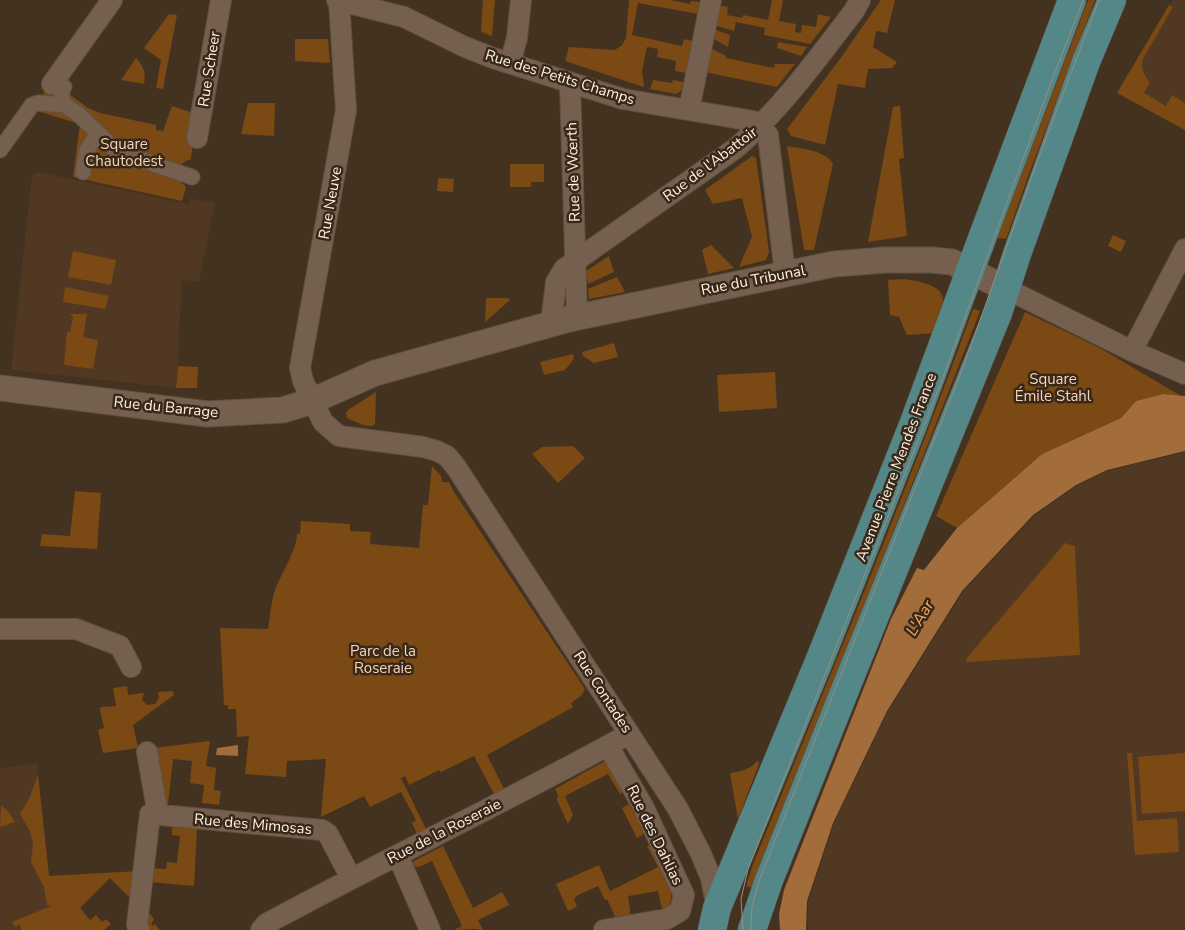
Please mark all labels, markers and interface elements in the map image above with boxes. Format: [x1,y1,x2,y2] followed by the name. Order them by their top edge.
[193,29,225,108] street label: Rue Scheer
[483,45,637,109] street label: Rue des Petits Champs
[561,122,585,222] street label: Rue de Wœrth
[659,122,762,206] street label: Rue de l'Abattoir
[85,134,164,171] park label: Square Chautodest
[314,165,346,241] street label: Rue Neuve
[699,260,808,300] street label: Rue du Tribunal
[1015,369,1092,406] park label: Square Émile Stahl
[851,370,941,564] street label: Avenue Pierre Mendès France
[113,392,219,422] street label: Rue du Barrage
[901,595,940,640] water label: L'Aar
[350,641,416,678] park label: Parc de la Roseraie
[569,647,637,737] street label: Rue Contades
[622,782,688,888] street label: Rue des Dahlias
[384,794,504,868] street label: Rue de la Roseraie
[193,809,313,839] street label: Rue des Mimosas

